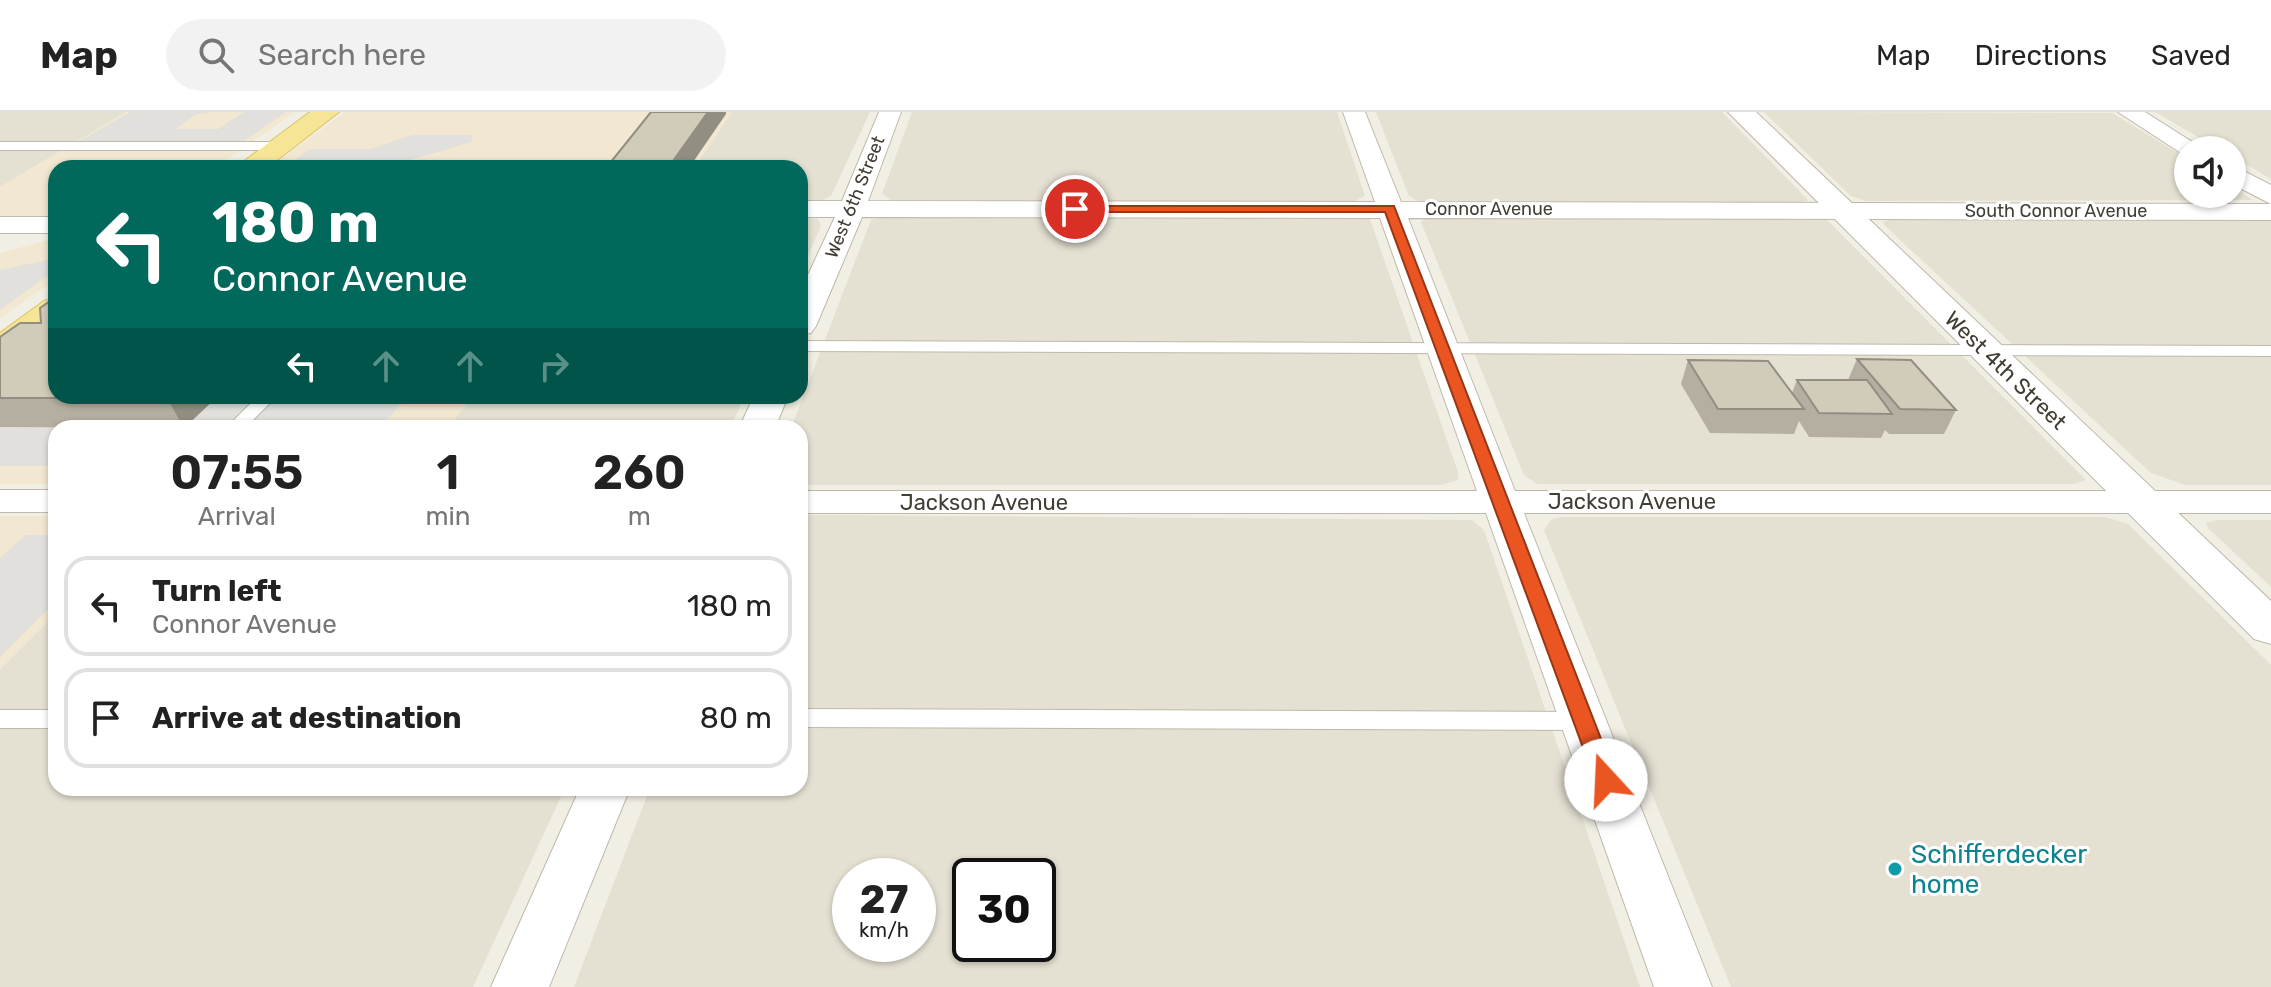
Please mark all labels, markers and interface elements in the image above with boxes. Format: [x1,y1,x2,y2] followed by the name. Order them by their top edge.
[166,19,726,91] search box
[40,32,118,78] text: Map
[194,33,238,77] icon: search
[258,37,426,73] text: Search here
[1876,39,1930,72] text: Map
[1974,39,2107,72] text: Directions
[2151,39,2231,72] text: Saved
[820,133,890,261] street label: West 6th Street
[2174,136,2246,208] map controls
[2174,136,2246,208] button: sound
[1041,175,1109,243] pin
[1053,187,1097,231] icon: arrive
[212,190,379,256] text: 180 m
[80,192,184,296] icon: left
[1425,198,1553,220] street label: Connor Avenue
[1965,200,2147,222] street label: South Connor Avenue
[212,257,468,300] text: Connor Avenue
[1939,305,2073,436] street label: West 4th Street
[280,344,324,388] icon: left
[364,344,408,388] icon: ahead
[448,344,492,388] icon: ahead
[532,344,576,388] icon: right
[170,444,303,501] text: 07:55
[436,444,459,501] text: 1
[593,444,686,501] text: 260
[1548,488,1716,515] street label: Jackson Avenue
[900,489,1068,516] street label: Jackson Avenue
[198,501,276,532] text: Arrival
[425,501,471,532] text: min
[628,501,651,532] text: m
[152,573,282,609] text: Turn left
[84,584,128,628] icon: left
[687,588,772,624] text: 180 m
[152,609,337,640] text: Connor Avenue
[84,696,128,740] icon: arrive
[152,700,462,736] text: Arrive at destination
[700,700,772,736] text: 80 m
[1564,738,1648,822] position arrow
[1911,839,2087,900] place label: Schifferdecker home
[952,858,1056,962] speed limit sign: 30
[1886,860,1904,878] marker: Schifferdecker home
[860,876,908,923] text: 27
[859,918,909,942] text: km/h

